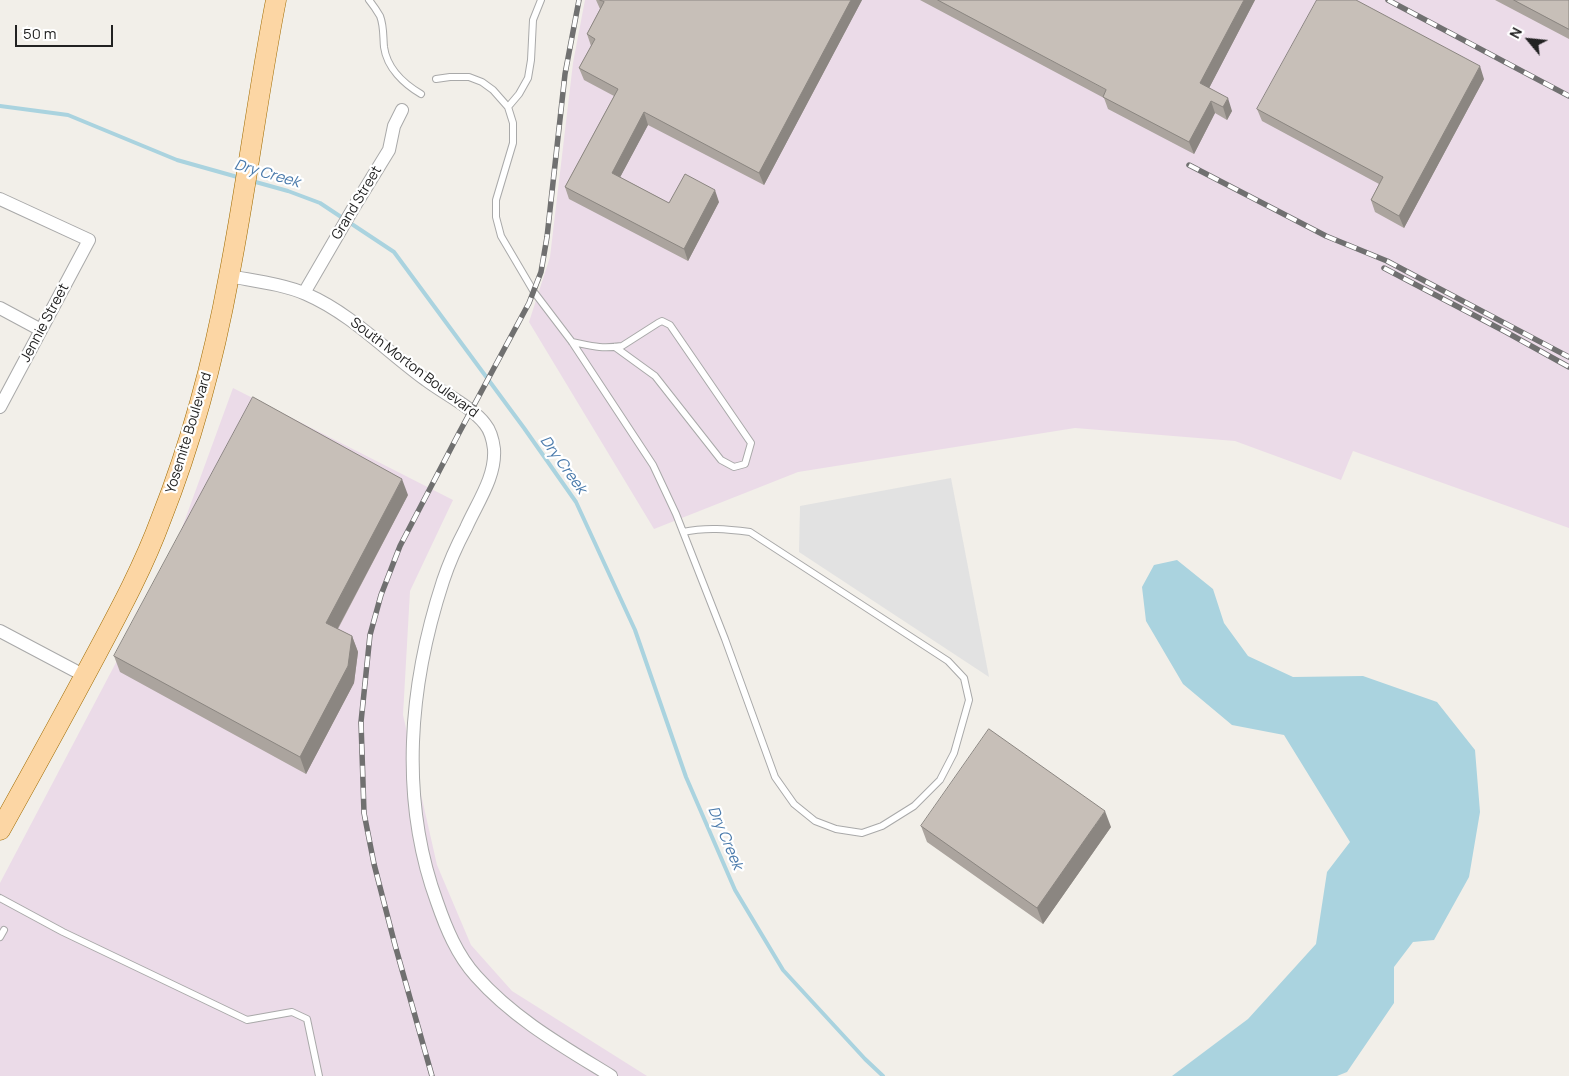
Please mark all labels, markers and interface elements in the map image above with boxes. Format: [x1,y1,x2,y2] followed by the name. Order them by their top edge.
[18,15,115,47] scale bar
[1504,15,1554,65] north arrow
[23,23,57,44] text: 50 m
[1505,24,1526,42] text: N
[232,156,302,192] water label: Dry Creek
[328,163,386,243] street label: Grand Street
[17,281,73,365] street label: Jennie Street
[347,314,481,422] street label: South Morton Boulevard
[163,370,215,496] street label: Yosemite Boulevard
[536,433,590,497] water label: Dry Creek
[704,804,746,872] water label: Dry Creek

